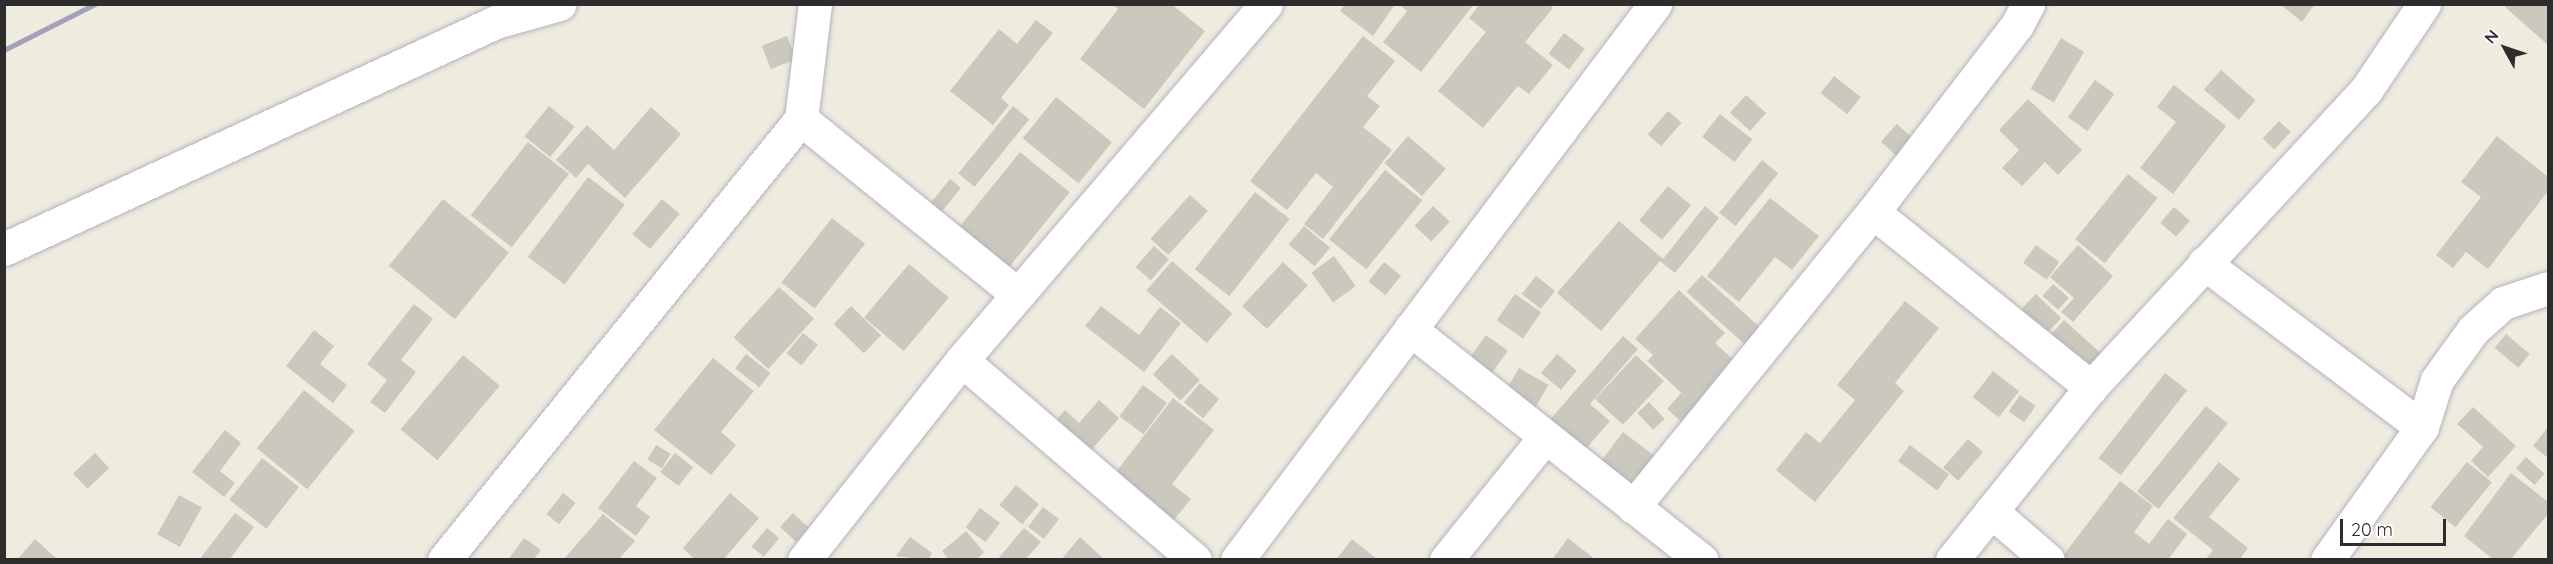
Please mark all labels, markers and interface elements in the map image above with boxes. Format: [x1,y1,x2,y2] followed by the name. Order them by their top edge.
[2475,18,2535,78] north arrow
[2480,26,2503,47] text: N
[2343,507,2450,545] scale bar
[2351,518,2393,541] text: 20 m

